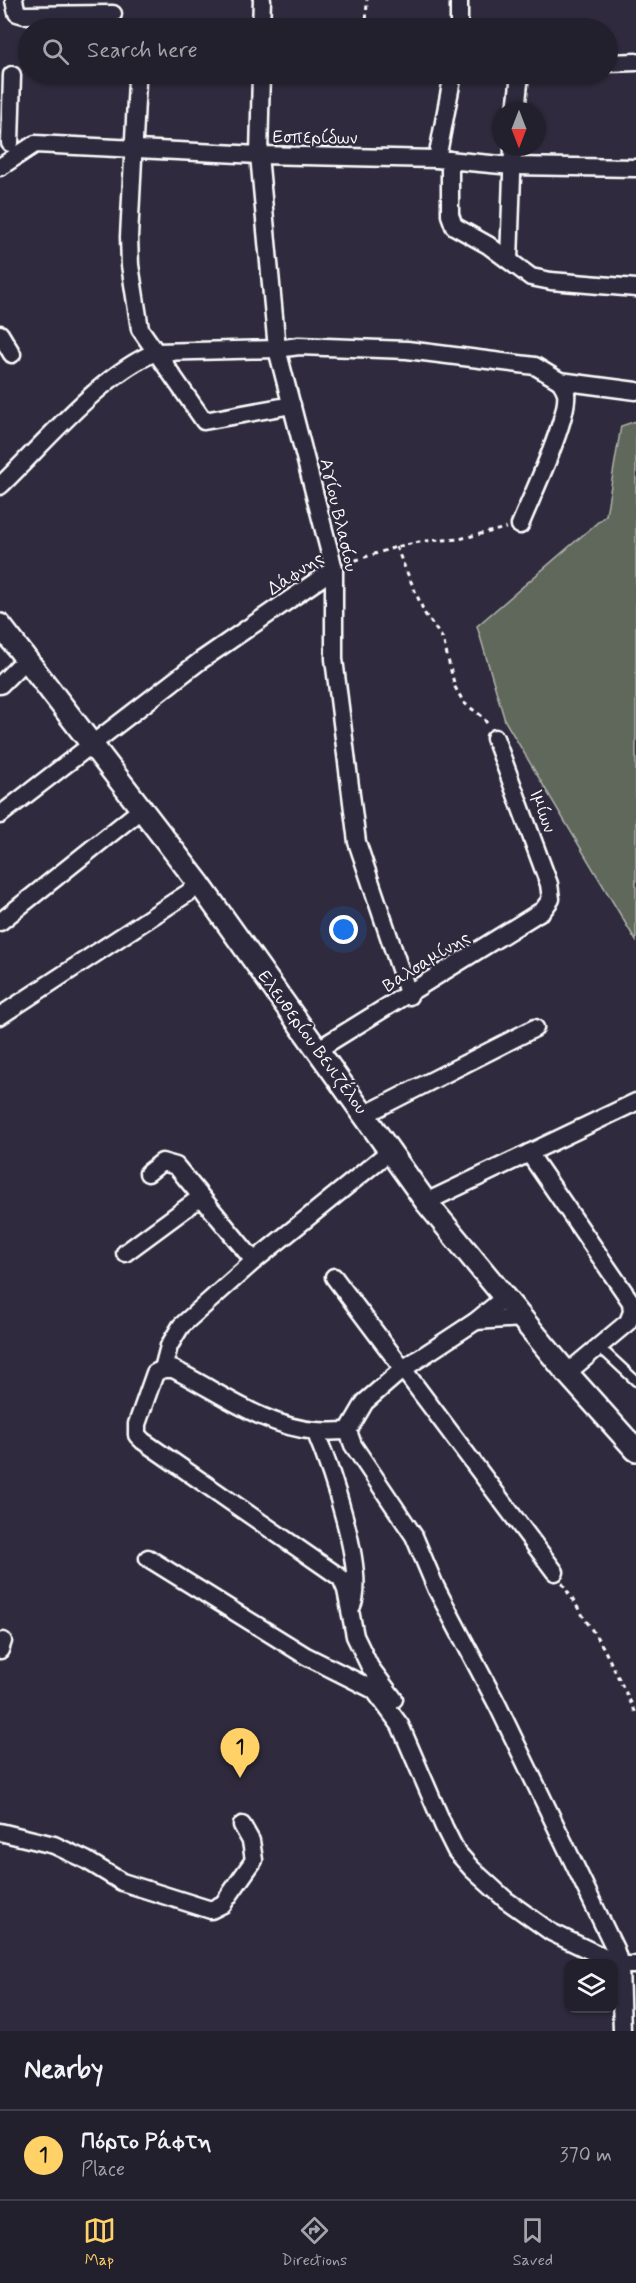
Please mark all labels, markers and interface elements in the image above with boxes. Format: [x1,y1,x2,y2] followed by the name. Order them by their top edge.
[18,18,618,84] search box
[39,35,72,68] icon: search
[87,37,198,65] text: Search here
[492,102,546,156] north arrow
[272,125,358,151] street label: Εσπερίδων
[313,456,363,574] street label: Αγίου Βλασίου
[263,546,328,601] street label: Δάφνης
[523,786,561,837] street label: Ιμίων
[329,915,358,944] your location
[378,926,475,998] street label: Βαλσαμίνης
[252,965,373,1119] street label: Ελευθερίου Βενιζέλου
[220,1728,260,1778] pin: 1
[564,1959,618,2013] map controls
[564,1959,618,2013] button: layers
[24,2053,103,2087] text: Nearby
[81,2128,211,2156] text: Πόρτο Ράφτη
[39,2142,48,2169] text: 1
[560,2142,612,2169] text: 370 m
[81,2156,125,2183] text: Place
[83,2214,116,2271] tab: Map
[281,2214,347,2271] tab: Directions
[513,2214,553,2271] tab: Saved

